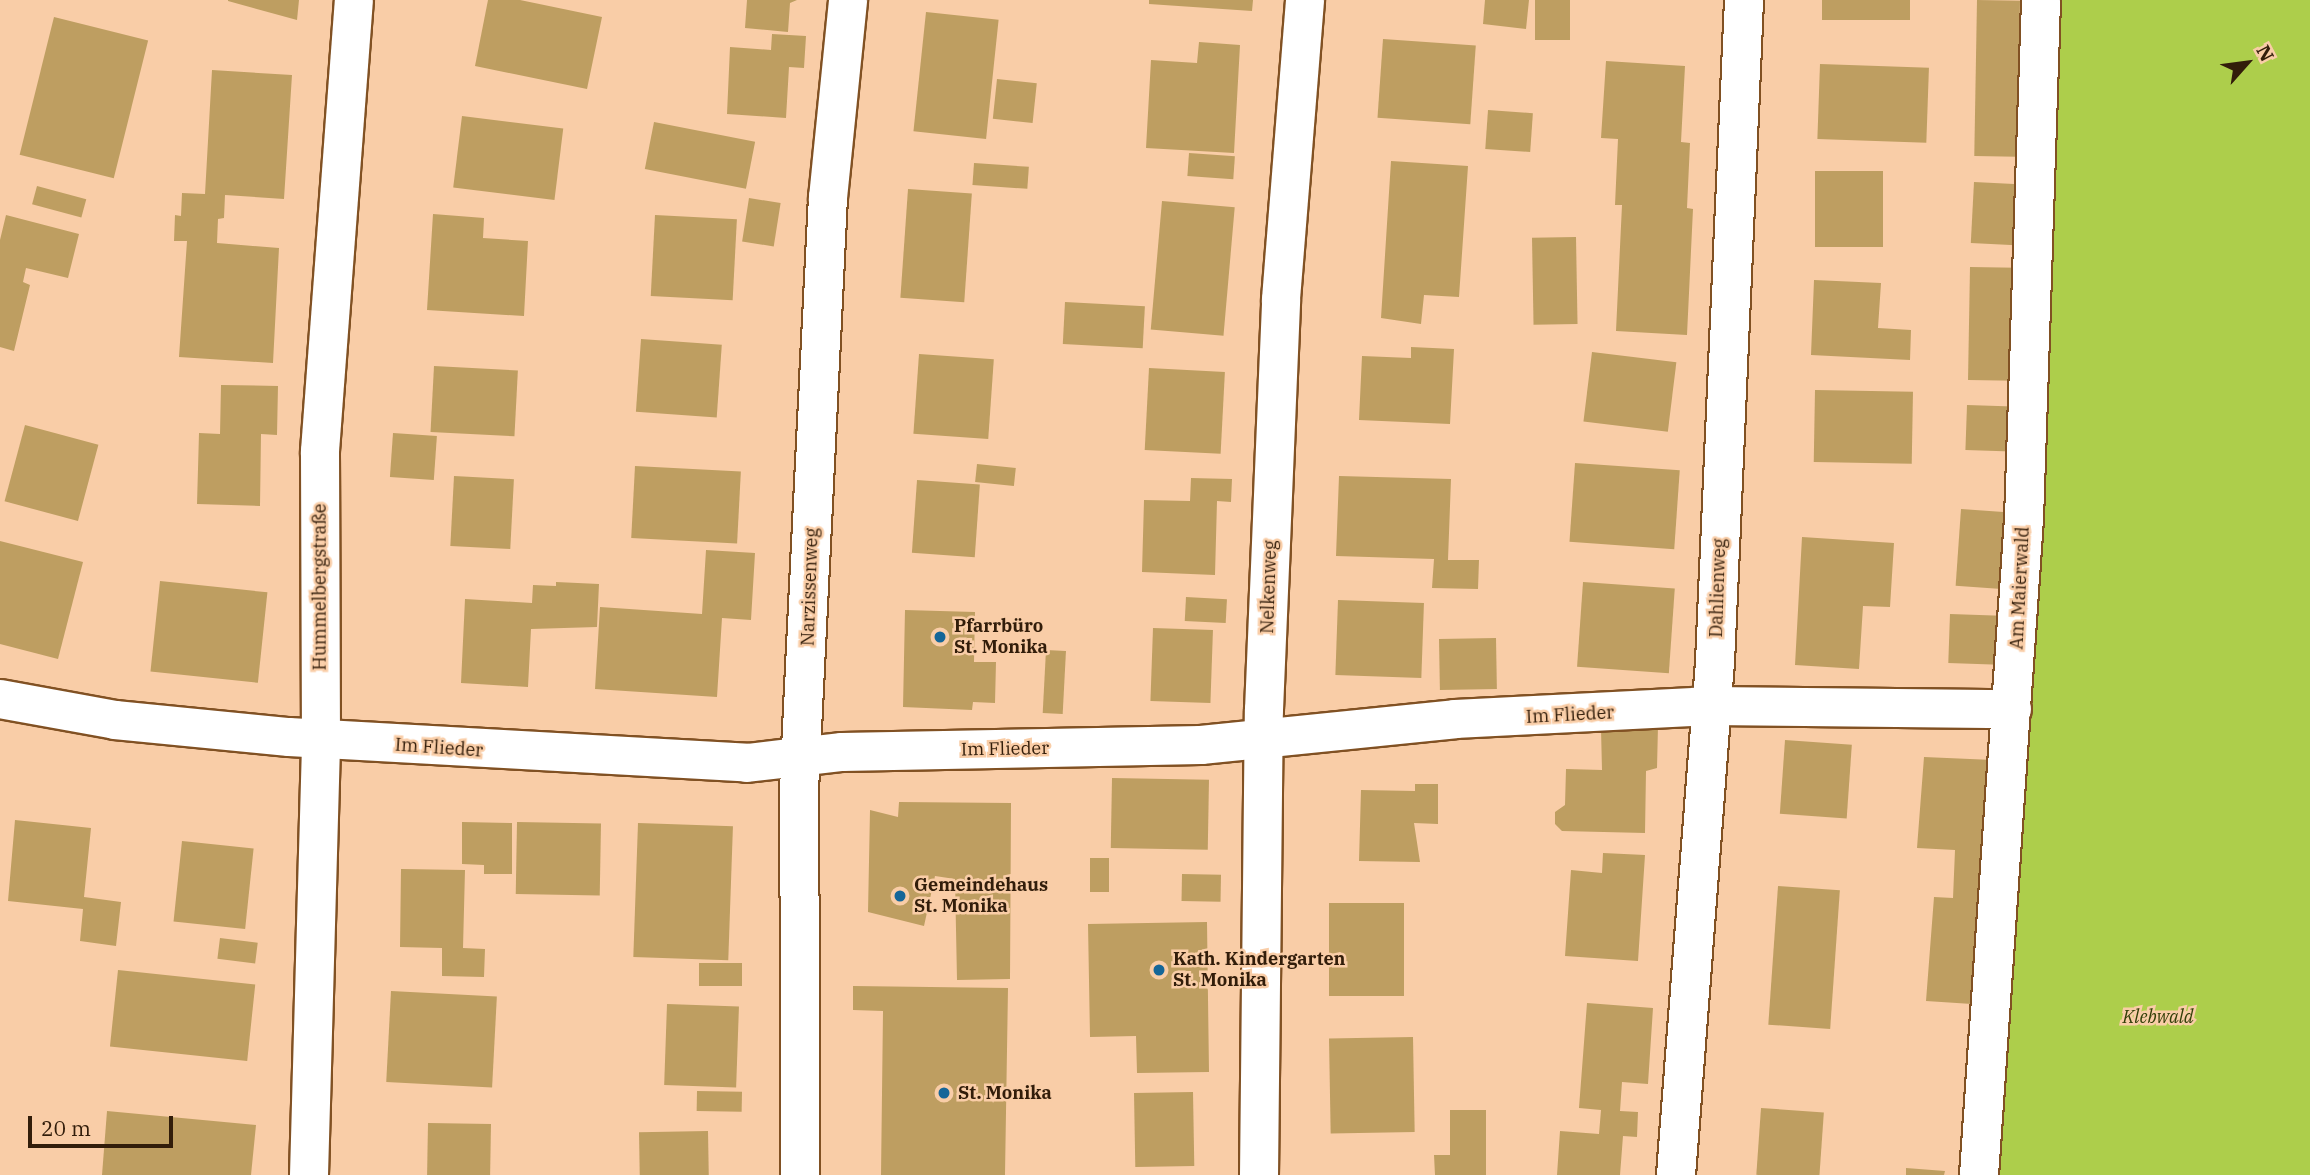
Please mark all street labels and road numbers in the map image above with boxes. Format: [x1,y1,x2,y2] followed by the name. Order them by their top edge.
[309,503,331,671] street label: Hummelbergstraße
[2006,526,2034,650] street label: Am Maierwald
[797,528,823,646] street label: Narzissenweg
[1705,538,1731,638] street label: Dahlienweg
[1257,540,1281,634] street label: Nelkenweg
[1525,702,1615,728] street label: Im Flieder
[394,734,484,762] street label: Im Flieder
[961,737,1049,761] street label: Im Flieder

